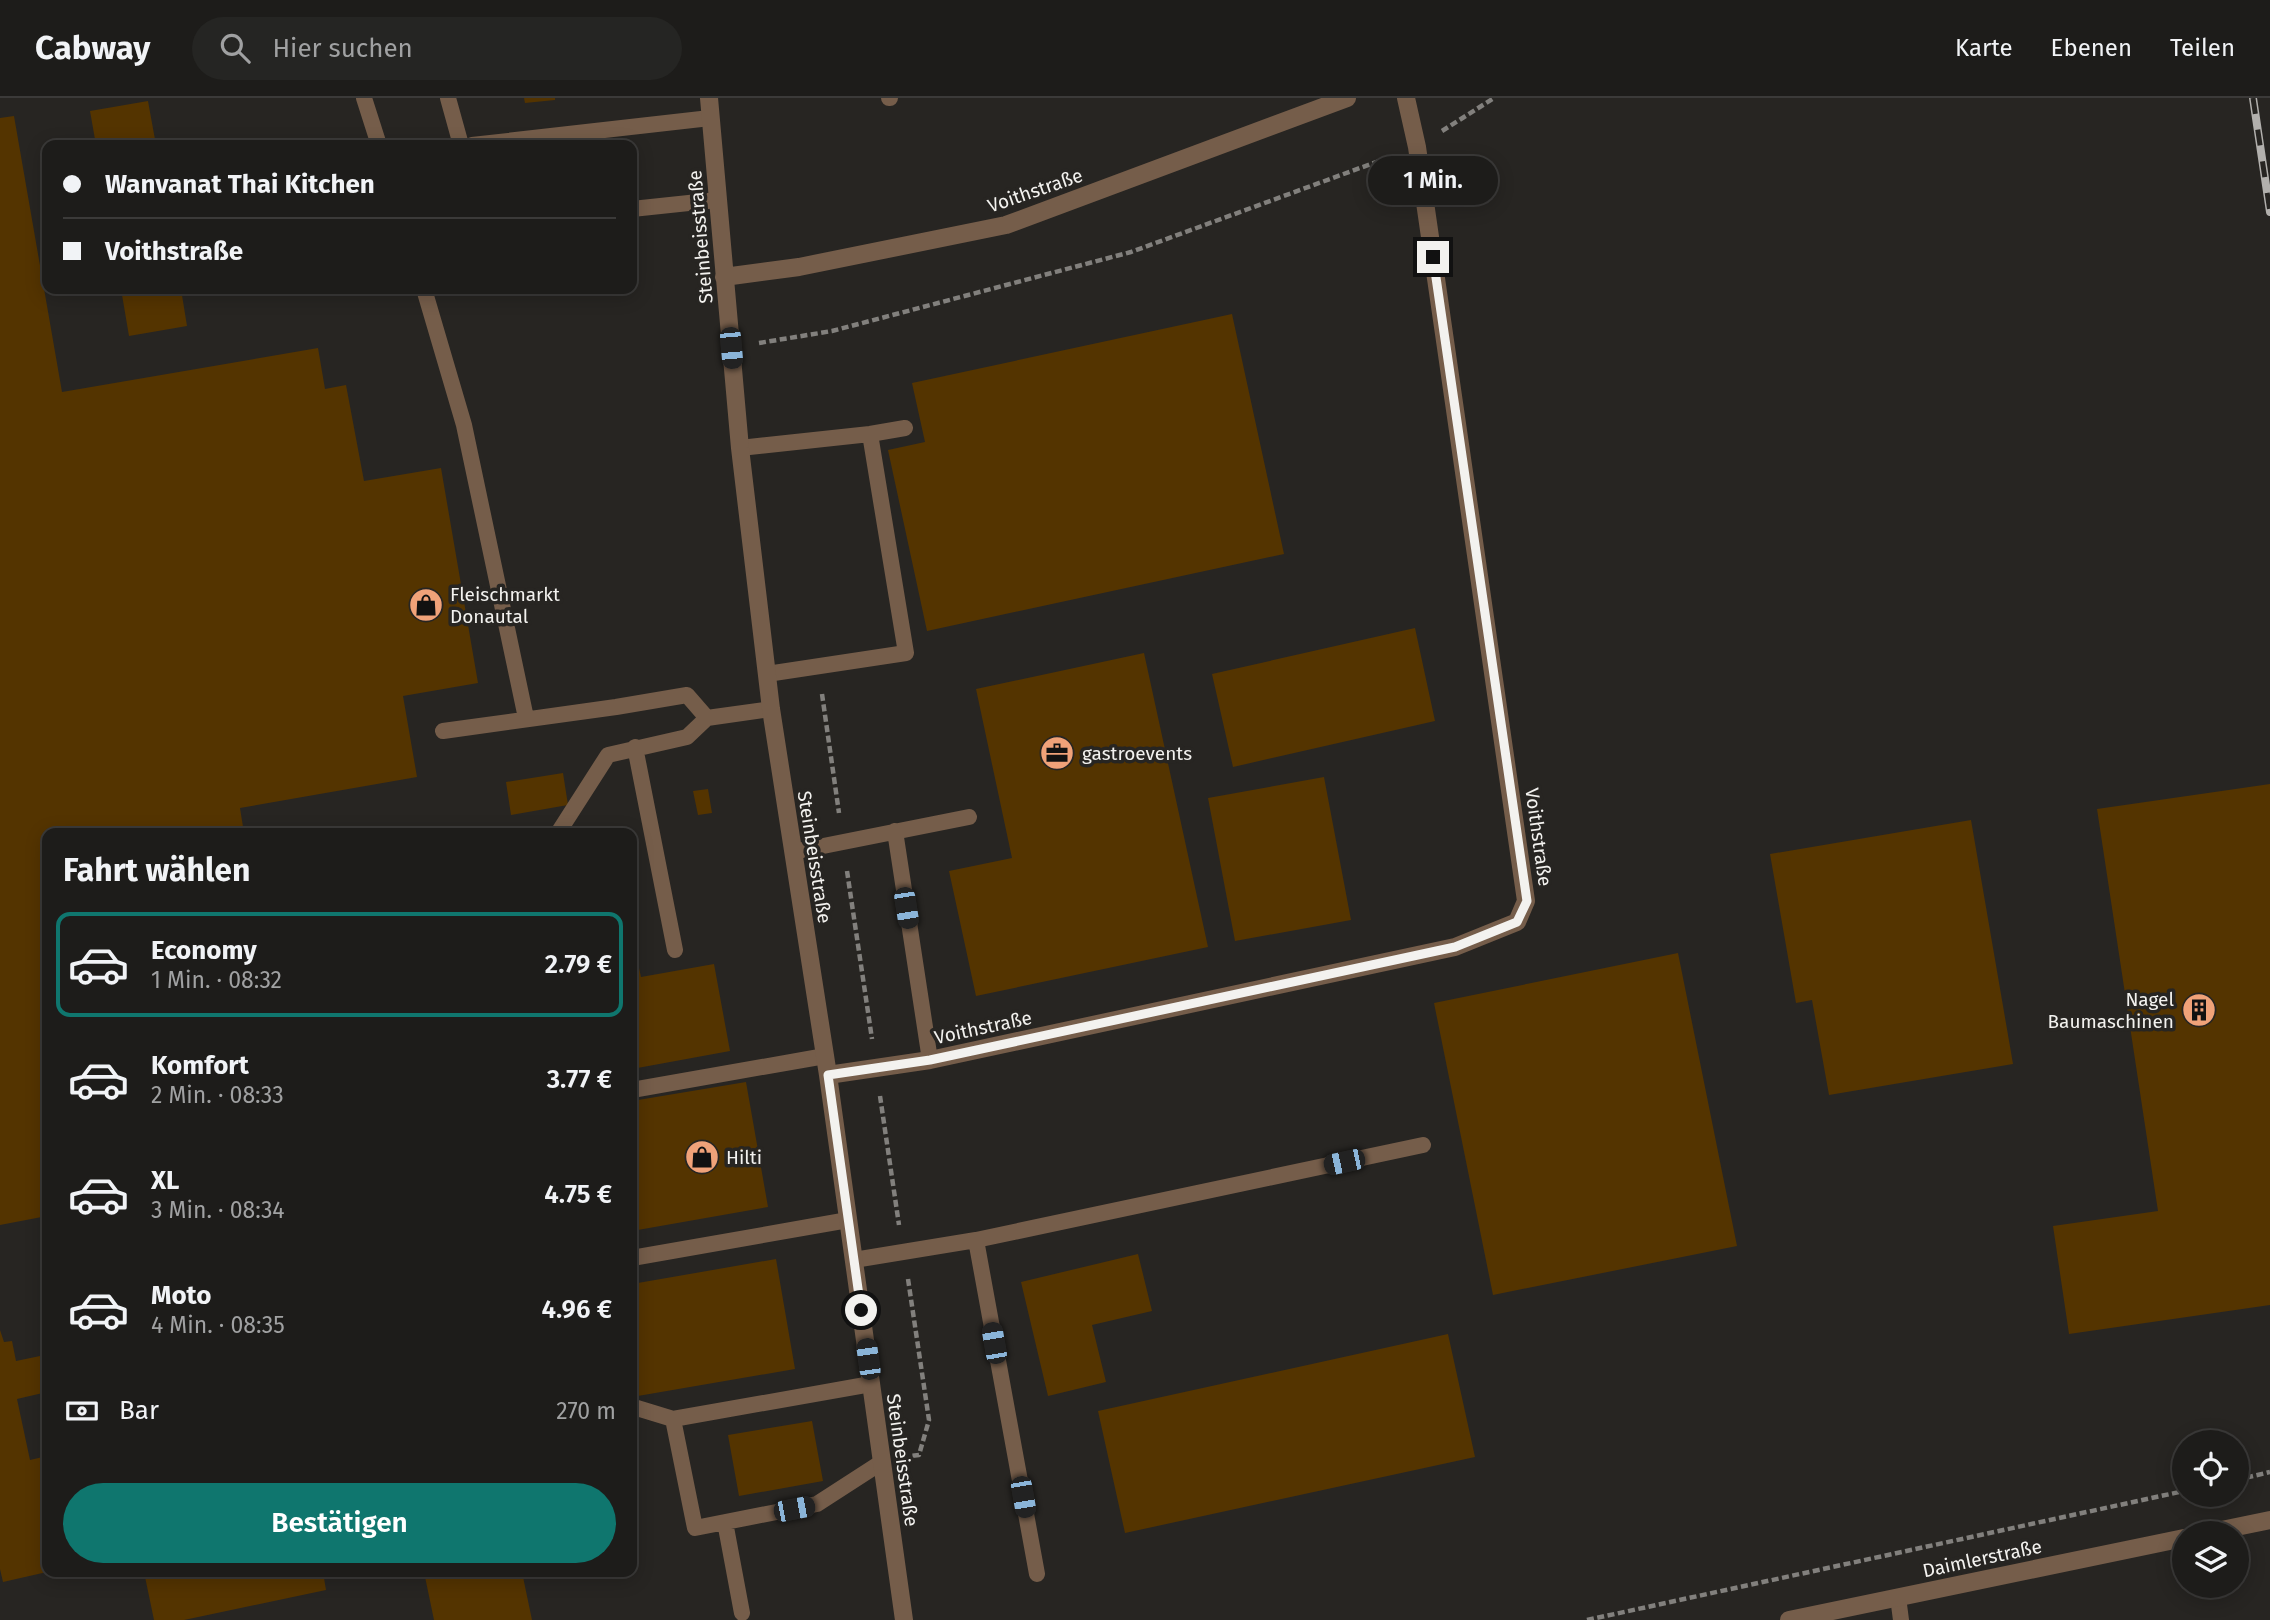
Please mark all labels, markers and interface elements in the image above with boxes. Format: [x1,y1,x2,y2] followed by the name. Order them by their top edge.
[192,17,682,80] search box
[35,28,150,68] text: Cabway
[216,29,254,67] icon: search
[272,33,413,64] text: Hier suchen
[1955,34,2013,62] text: Karte
[2051,34,2132,62] text: Ebenen
[2170,34,2235,62] text: Teilen
[1368,156,1498,204] callout: 1 Min.
[985,163,1086,217] street label: Voithstraße
[1403,166,1463,194] text: 1 Min.
[105,169,375,200] text: Wanvanat Thai Kitchen
[683,169,718,305] street label: Steinbeisstraße
[105,236,243,267] text: Voithstraße
[1417,241,1449,273] route end
[719,326,744,370] car
[450,583,560,628] place label: Fleischmarkt Donautal
[407,586,445,624] shop icon: Fleischmarkt Donautal
[1038,734,1076,772] office icon: gastroevents
[1082,742,1192,765] place label: gastroevents
[1520,786,1557,888] street label: Voithstraße
[793,789,836,925] street label: Steinbeisstraße
[63,851,250,889] text: Fahrt wählen
[893,886,920,930] car
[67,933,130,996] icon: car
[151,935,257,966] text: Economy
[545,949,612,980] text: 2.79 €
[151,966,282,994] text: 1 Min. · 08:32
[2048,988,2174,1033] place label: Nagel Baumaschinen
[2180,991,2218,1029] building icon: Nagel Baumaschinen
[932,1006,1034,1049] street label: Voithstraße
[67,1048,130,1111] icon: car
[151,1050,249,1081] text: Komfort
[547,1064,612,1095] text: 3.77 €
[151,1081,284,1109] text: 2 Min. · 08:33
[683,1138,721,1176] shop icon: Hilti
[726,1146,762,1169] place label: Hilti
[1322,1147,1367,1177] car
[67,1163,130,1226] icon: car
[151,1165,179,1196] text: XL
[544,1179,612,1210] text: 4.75 €
[151,1196,285,1224] text: 3 Min. · 08:34
[67,1278,130,1341] icon: car
[151,1280,211,1311] text: Moto
[541,1294,612,1325] text: 4.96 €
[845,1294,877,1326] route start
[151,1311,285,1339] text: 4 Min. · 08:35
[981,1320,1008,1366] car
[855,1337,882,1381] car
[63,1392,101,1430] icon: cash
[882,1392,923,1528] street label: Steinbeisstraße
[119,1395,159,1426] text: Bar
[556,1397,616,1425] text: 270 m
[2172,1430,2249,1598] map controls
[2172,1430,2249,1507] button: locate
[1010,1474,1037,1520] car
[63,1483,616,1563] button: Bestätigen
[772,1495,817,1523] car
[2172,1521,2249,1598] button: layers
[1920,1535,2044,1582] street label: Daimlerstraße

